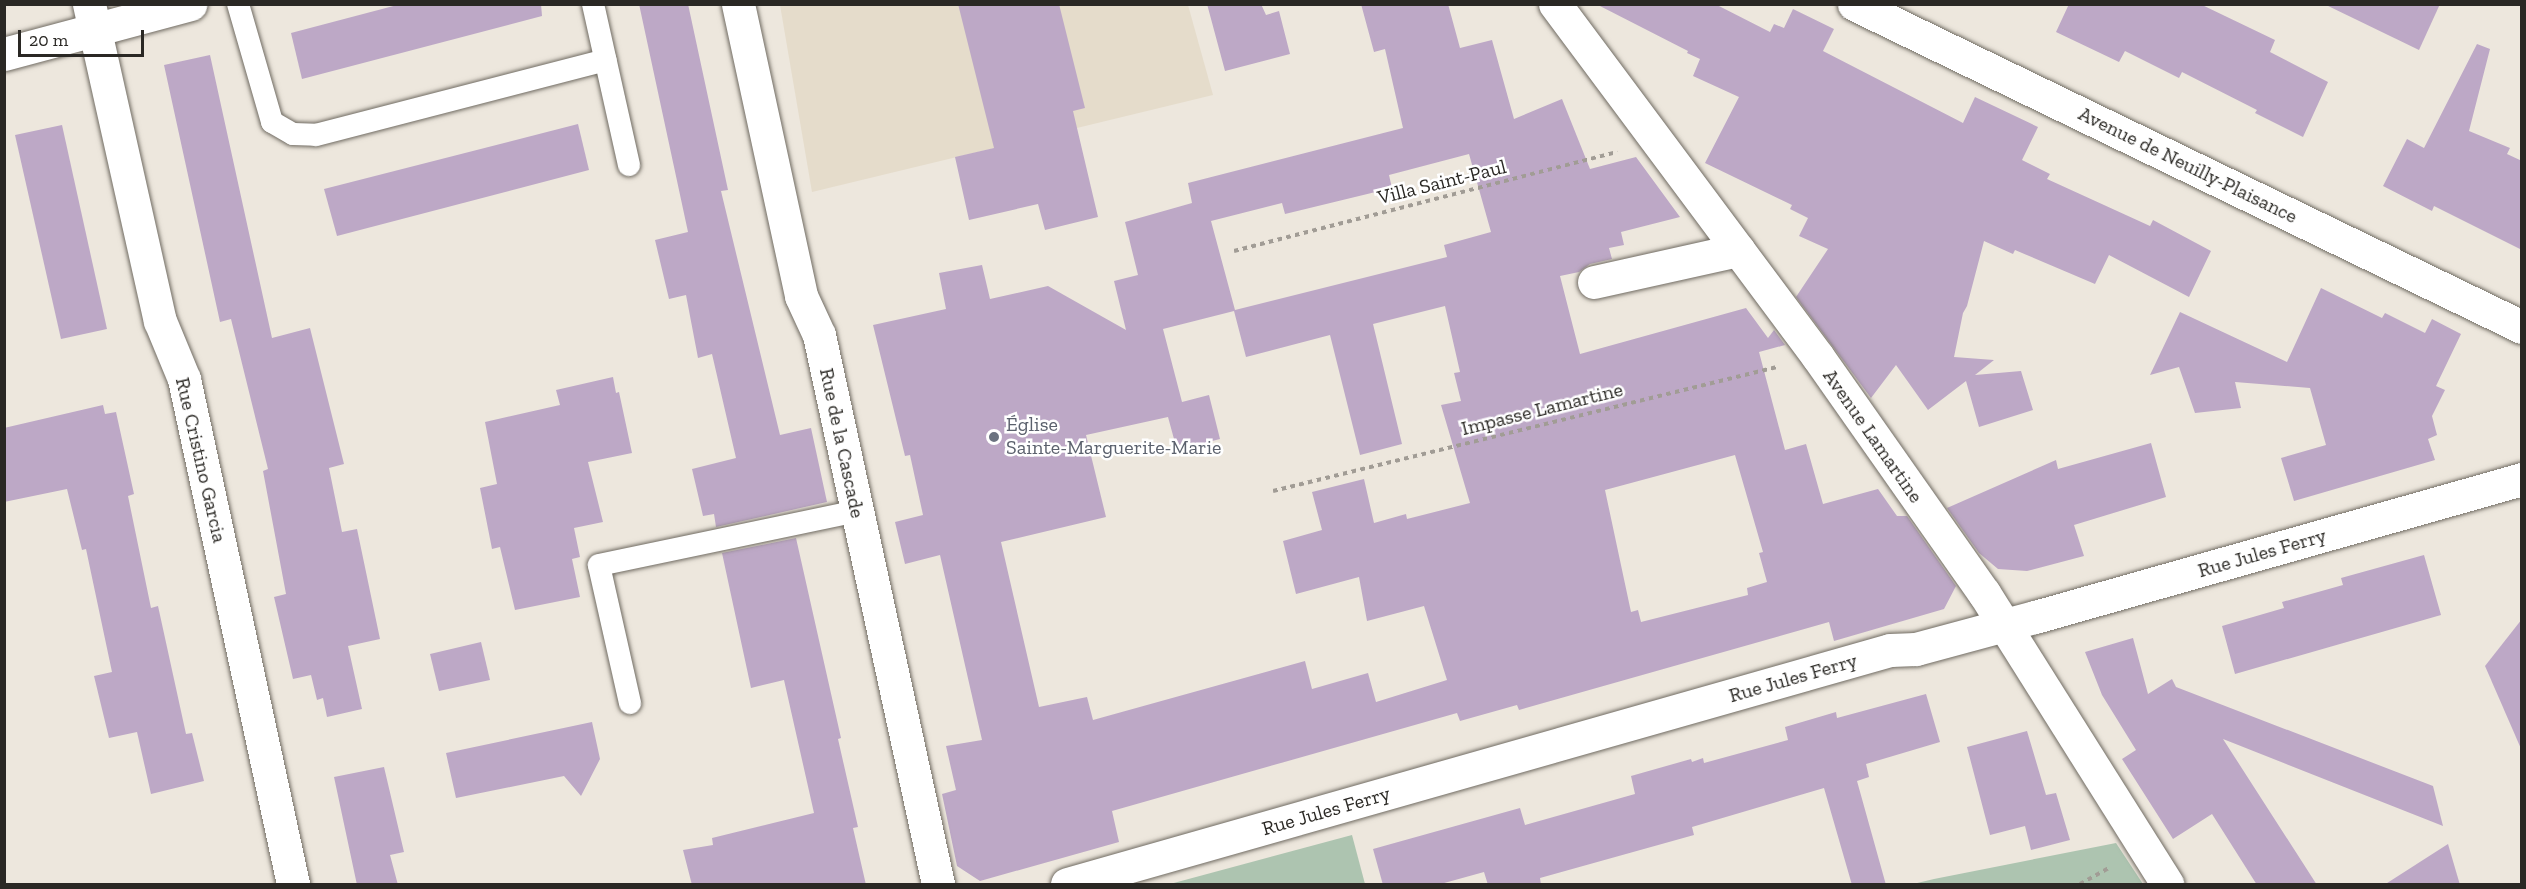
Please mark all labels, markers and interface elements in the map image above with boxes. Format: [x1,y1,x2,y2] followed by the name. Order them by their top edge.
[21,18,147,56] scale bar
[29,29,68,51] text: 20 m
[2075,102,2301,228] street label: Avenue de Neuilly-Plaisance
[1375,154,1509,210] street label: Villa Saint-Paul
[1818,365,1928,507] street label: Avenue Lamartine
[814,366,870,520] street label: Rue de la Cascade
[170,375,232,545] street label: Rue Cristino Garcia
[1459,377,1625,441] street label: Impasse Lamartine
[1006,413,1222,460] place label: Église Sainte-Marguerite-Marie
[987,430,1001,444] marker: Église Sainte-Marguerite-Marie
[2195,523,2329,583] street label: Rue Jules Ferry
[1726,648,1860,708] street label: Rue Jules Ferry
[1259,781,1393,841] street label: Rue Jules Ferry

